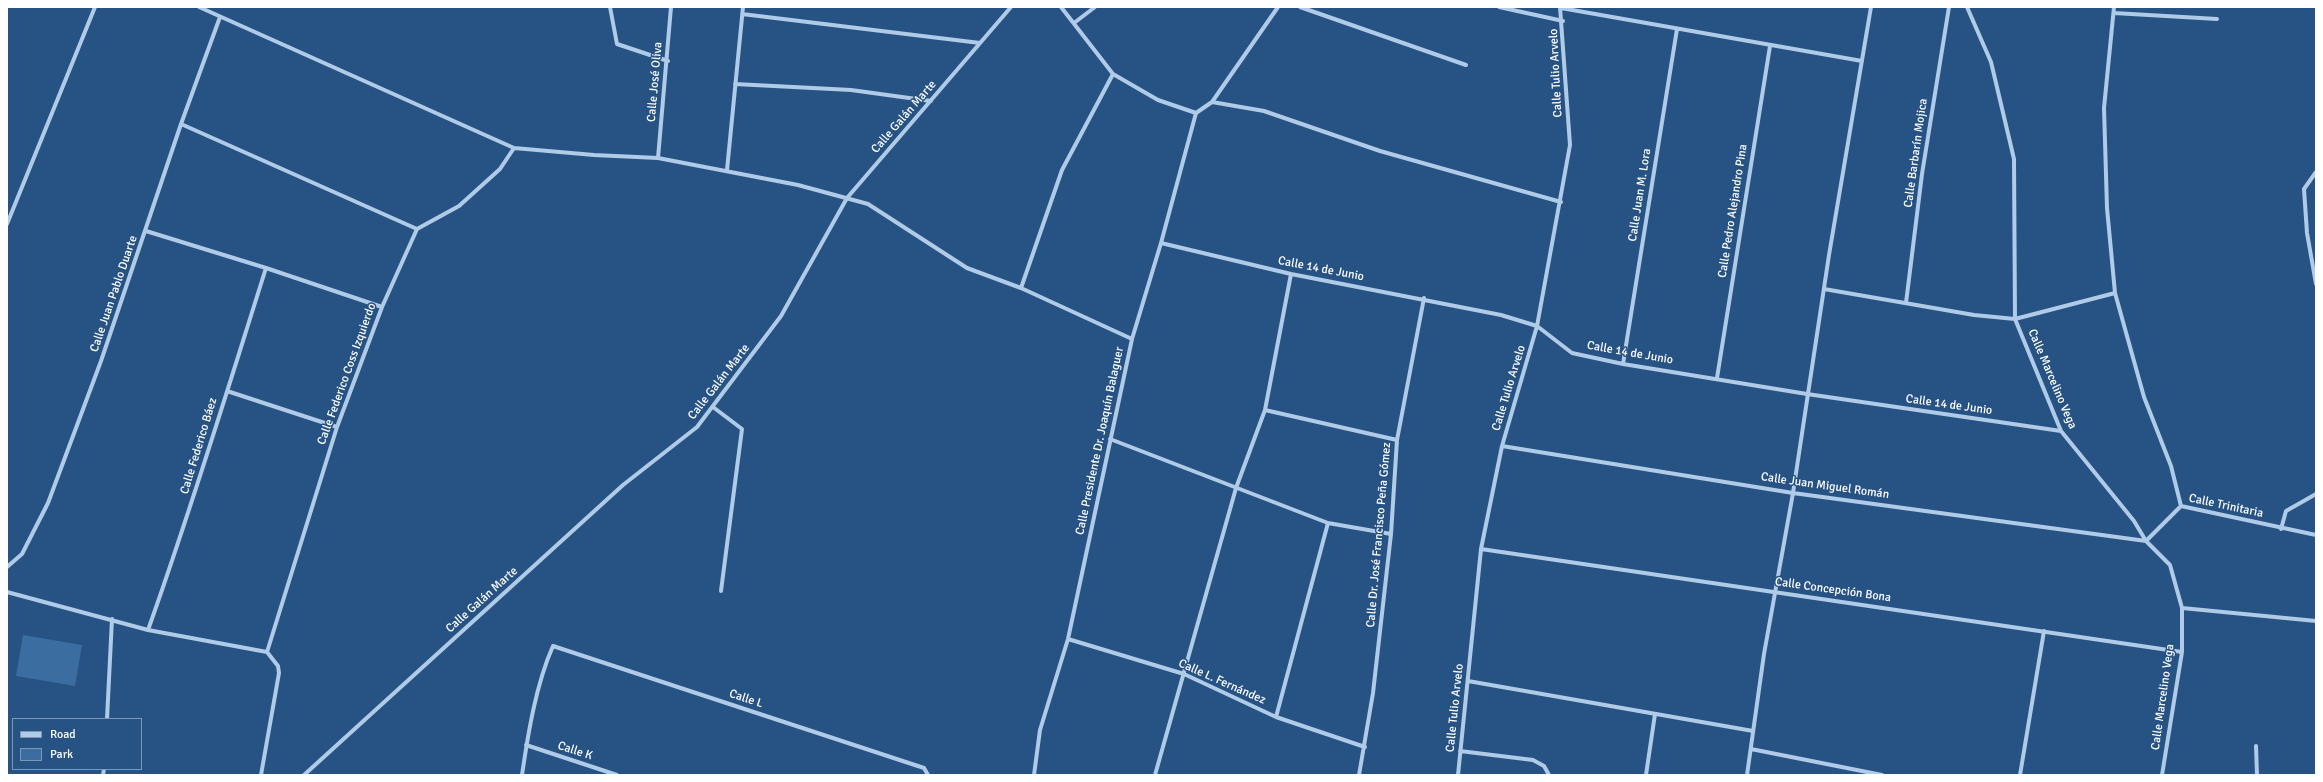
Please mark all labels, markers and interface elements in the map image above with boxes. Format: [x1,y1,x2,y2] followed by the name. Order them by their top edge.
[1546,28,1566,118] street label: Calle Tulio Arvelo
[644,41,666,123] street label: Calle José Oliva
[868,78,940,156] street label: Calle Galán Marte
[1901,97,1931,209] street label: Calle Barbarín Mojica
[1715,143,1751,279] street label: Calle Pedro Alejandro Pina
[1626,147,1654,243] street label: Calle Juan M. Lora
[87,234,141,354] street label: Calle Juan Pablo Duarte
[1277,254,1365,284] street label: Calle 14 de Junio
[315,301,379,447] street label: Calle Federico Coss Izquierdo
[2024,327,2080,431] street label: Calle Marcelino Vega
[1586,338,1674,368] street label: Calle 14 de Junio
[685,341,753,423] street label: Calle Galán Marte
[1489,343,1529,433] street label: Calle Tulio Arvelo
[1073,346,1127,536] street label: Calle Presidente Dr. Joaquín Balaguer
[1905,392,1993,418] street label: Calle 14 de Junio
[177,396,221,496] street label: Calle Federico Báez
[1364,442,1394,628] street label: Calle Dr. José Francisco Peña Gómez
[1760,470,1890,502] street label: Calle Juan Miguel Román
[2187,491,2265,521] street label: Calle Trinitaria
[443,564,521,636] street label: Calle Galán Marte
[1774,575,1892,605] street label: Calle Concepción Bona
[2148,643,2178,751] street label: Calle Marcelino Vega
[1176,656,1268,708] street label: Calle L. Fernández
[1443,663,1467,753] street label: Calle Tulio Arvelo
[727,687,765,711] street label: Calle L
[12,718,142,770] legend
[50,727,76,742] text: Road
[556,739,594,763] street label: Calle K
[50,747,73,762] text: Park

